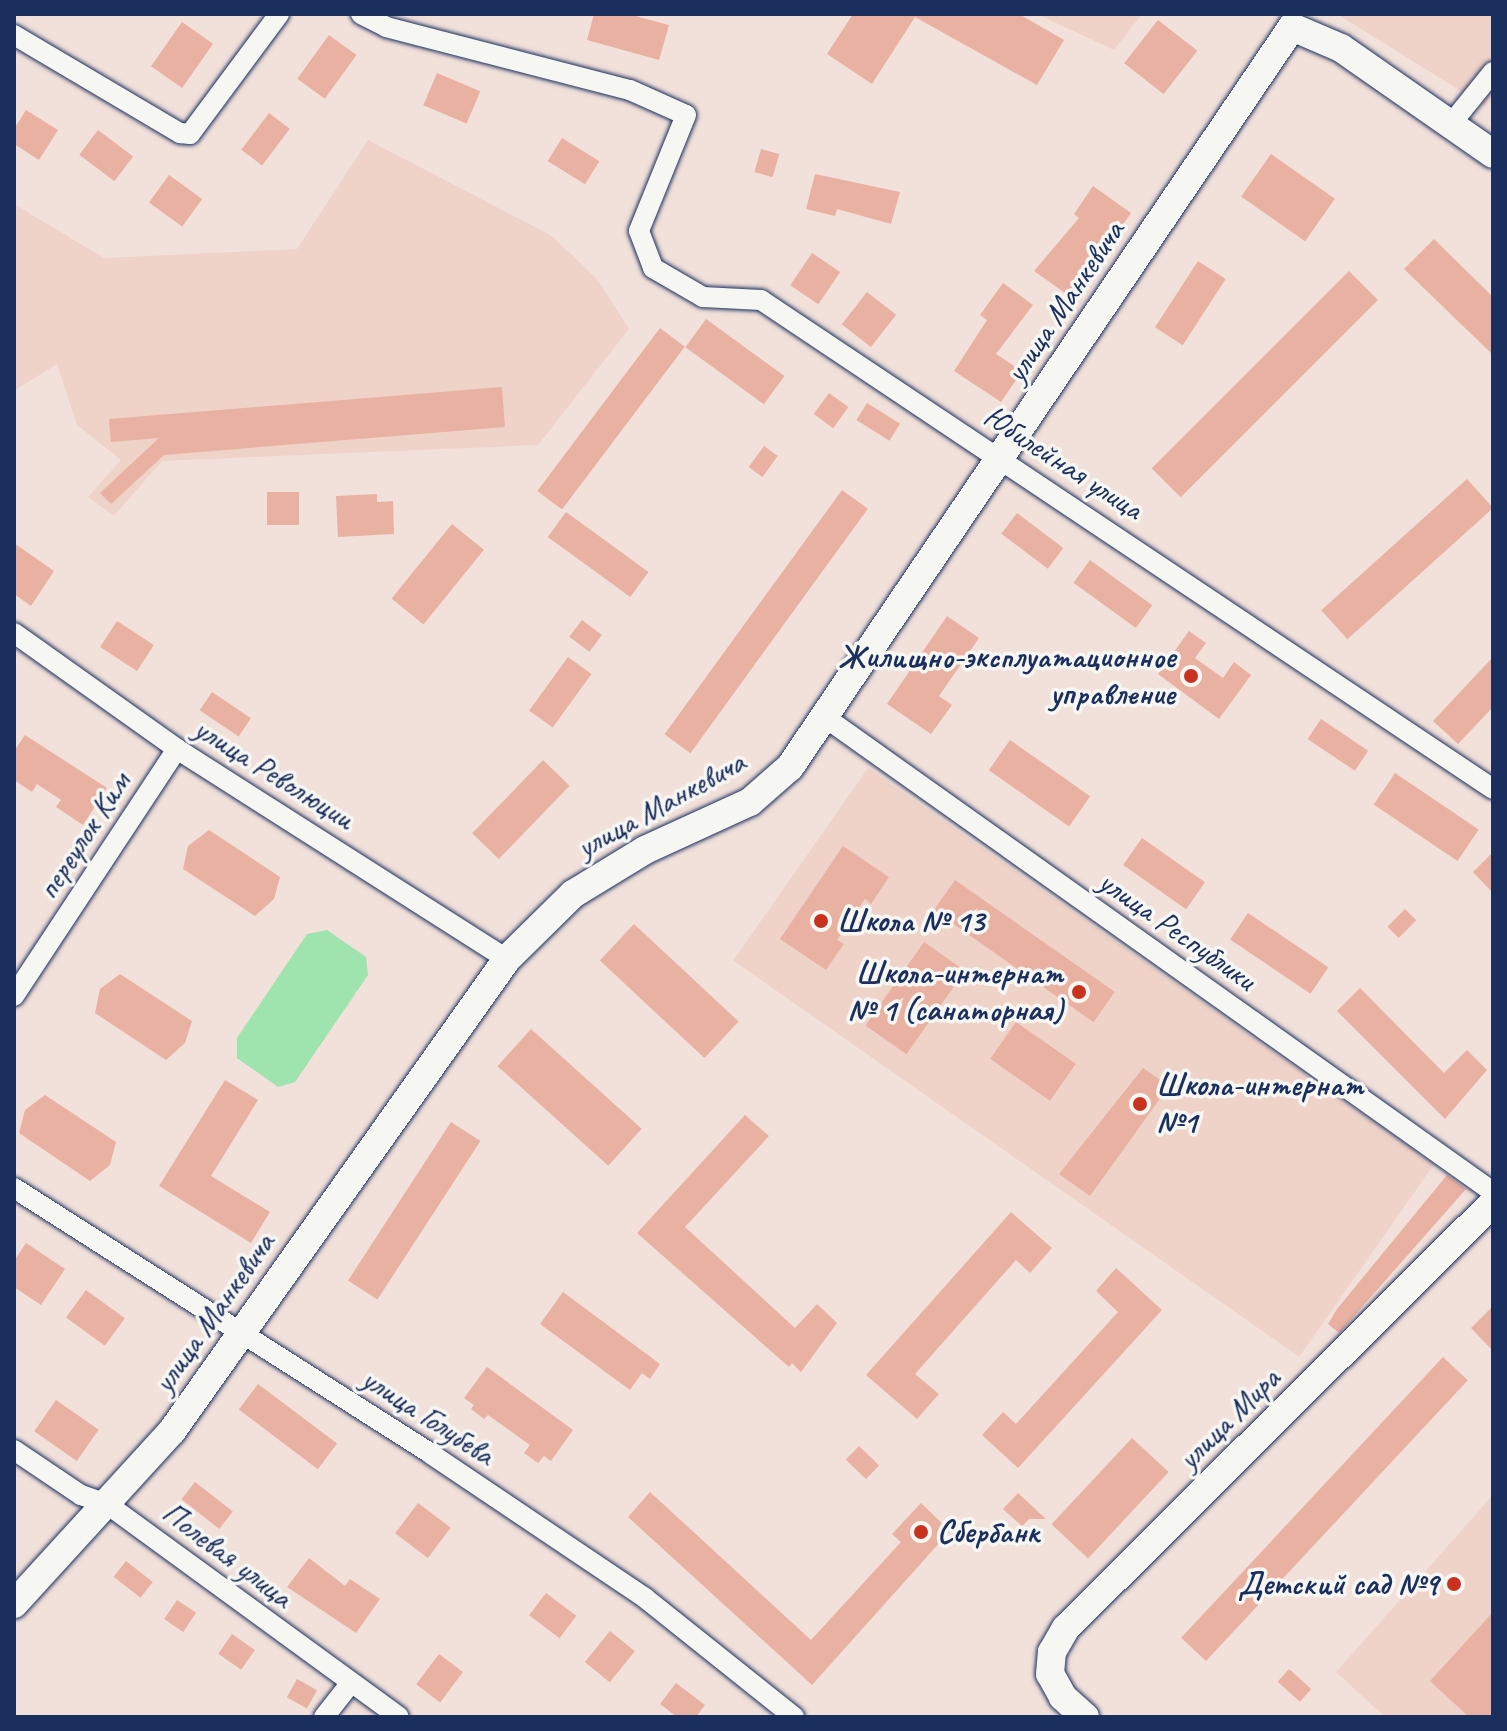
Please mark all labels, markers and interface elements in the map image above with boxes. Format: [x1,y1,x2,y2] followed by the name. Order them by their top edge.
[997,214,1133,390] street label: улица Манкевича
[975,396,1151,530] street label: Юбилейная улица
[838,639,1175,714] place label: Жилищно-эксплуатационное управление
[1182,667,1200,685] marker: Жилищно-эксплуатационное управление
[187,710,361,838] street label: улица Революции
[570,743,752,867] street label: улица Манкевича
[30,767,138,905] street label: переулок Ким
[1090,862,1264,1000] street label: улица Республики
[837,902,984,940] place label: Школа № 13
[812,912,830,930] marker: Школа № 13
[847,955,1063,1030] place label: Школа-интернат № 1 (санаторная)
[1070,983,1088,1001] marker: Школа-интернат № 1 (санаторная)
[1156,1067,1363,1142] place label: Школа-интернат №1
[1131,1095,1149,1113] marker: Школа-интернат №1
[145,1225,283,1401] street label: улица Манкевича
[354,1360,502,1474] street label: улица Голубева
[1170,1360,1288,1478] street label: улица Мира
[154,1493,300,1617] street label: Полевая улица
[937,1513,1039,1551] place label: Сбербанк
[912,1523,930,1541] marker: Сбербанк
[1238,1565,1438,1603] place label: Детский сад №9
[1445,1575,1463,1593] marker: Детский сад №9

